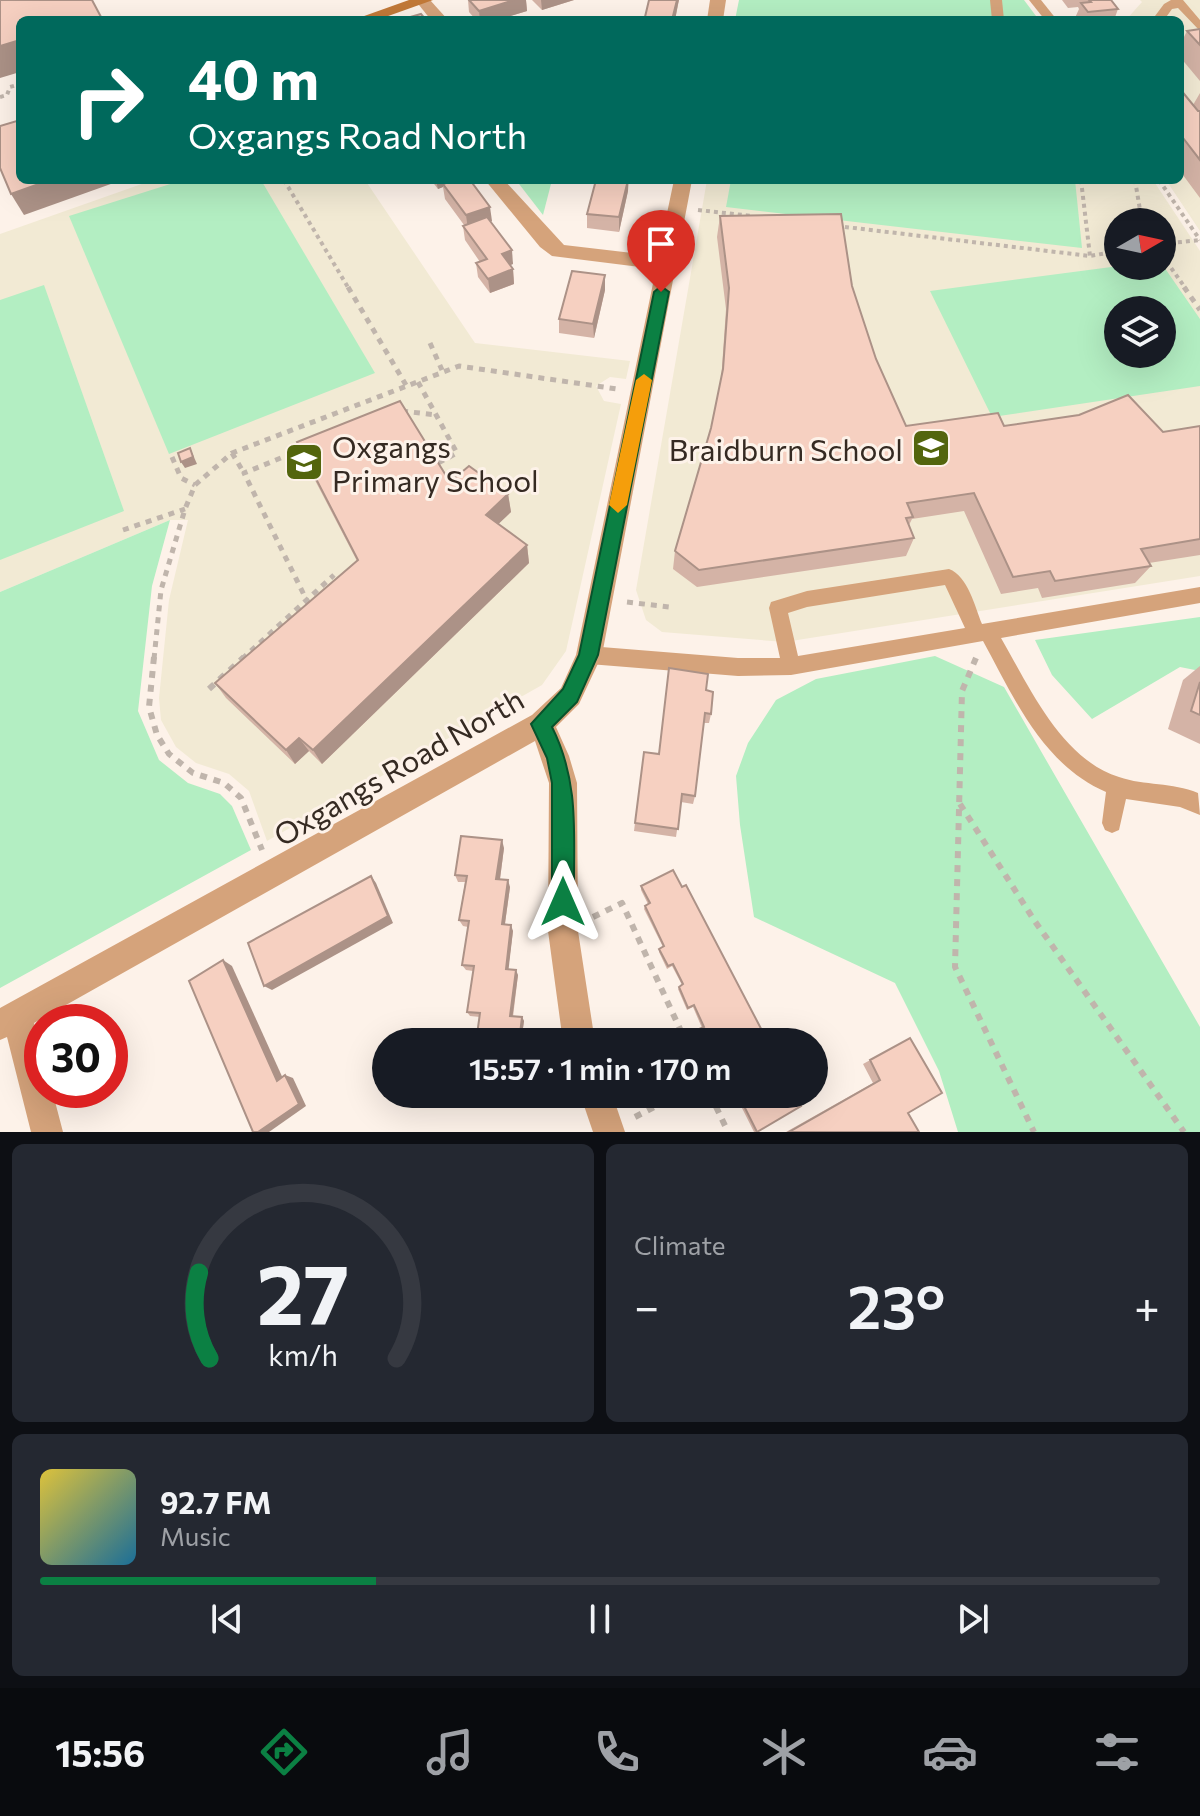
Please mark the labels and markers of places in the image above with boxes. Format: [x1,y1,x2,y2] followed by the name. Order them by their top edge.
[627,210,695,292] pin
[332,427,539,498] place label: Oxgangs Primary School
[910,427,952,469] school or university icon: Braidburn School
[669,430,903,467] place label: Braidburn School
[283,441,325,483] school or university icon: Oxgangs Primary School

